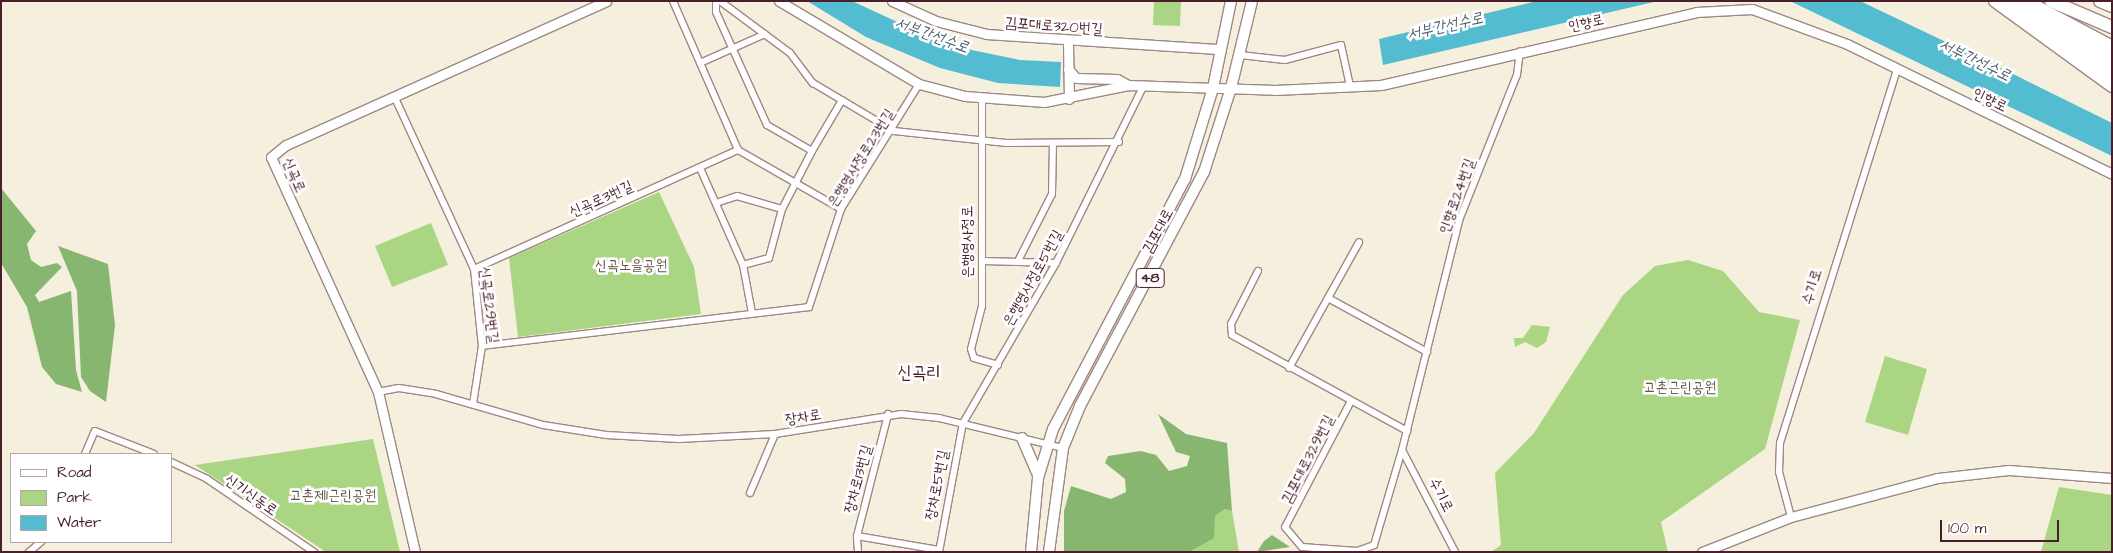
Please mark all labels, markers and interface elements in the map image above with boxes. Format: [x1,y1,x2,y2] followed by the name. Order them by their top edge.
[1405,8,1485,44] water label: 서부간선수로
[1566,10,1606,36] street label: 인향로
[892,13,972,57] water label: 서부간선수로
[1004,14,1104,38] street label: 김포대로320번길
[1936,34,2014,86] water label: 서부간선수로
[1970,84,2010,116] street label: 인향로
[823,105,899,211] street label: 은행영사정로23번길
[279,155,309,195] street label: 신곡로
[1435,156,1479,236] street label: 인향로24번길
[566,177,636,221] street label: 신곡로3번길
[1139,205,1177,257] street label: 김포대로
[959,206,977,278] street label: 은행영사정로
[999,227,1067,329] street label: 은행영사정로5번길
[595,257,667,275] park label: 신곡노을공원
[475,265,503,345] street label: 신곡로29번길
[1135,266,1165,290] road number: 48
[1798,267,1826,307] street label: 수기로
[897,362,941,384] district label: 신곡리
[1644,379,1716,397] park label: 고촌근린공원
[784,405,822,429] street label: 장차로
[1278,412,1338,506] street label: 김포대로329번길
[840,443,876,515] street label: 장차로13번길
[921,448,953,522] street label: 장차로5번길
[10,453,172,543] legend
[57,462,91,483] text: Road
[221,470,281,520] street label: 신기신동로
[1425,475,1457,515] street label: 수기로
[57,487,92,508] text: Park
[290,487,376,505] park label: 고촌제1근린공원
[1943,510,2062,542] scale bar
[57,512,101,533] text: Water
[1948,518,1987,539] text: 100 m

